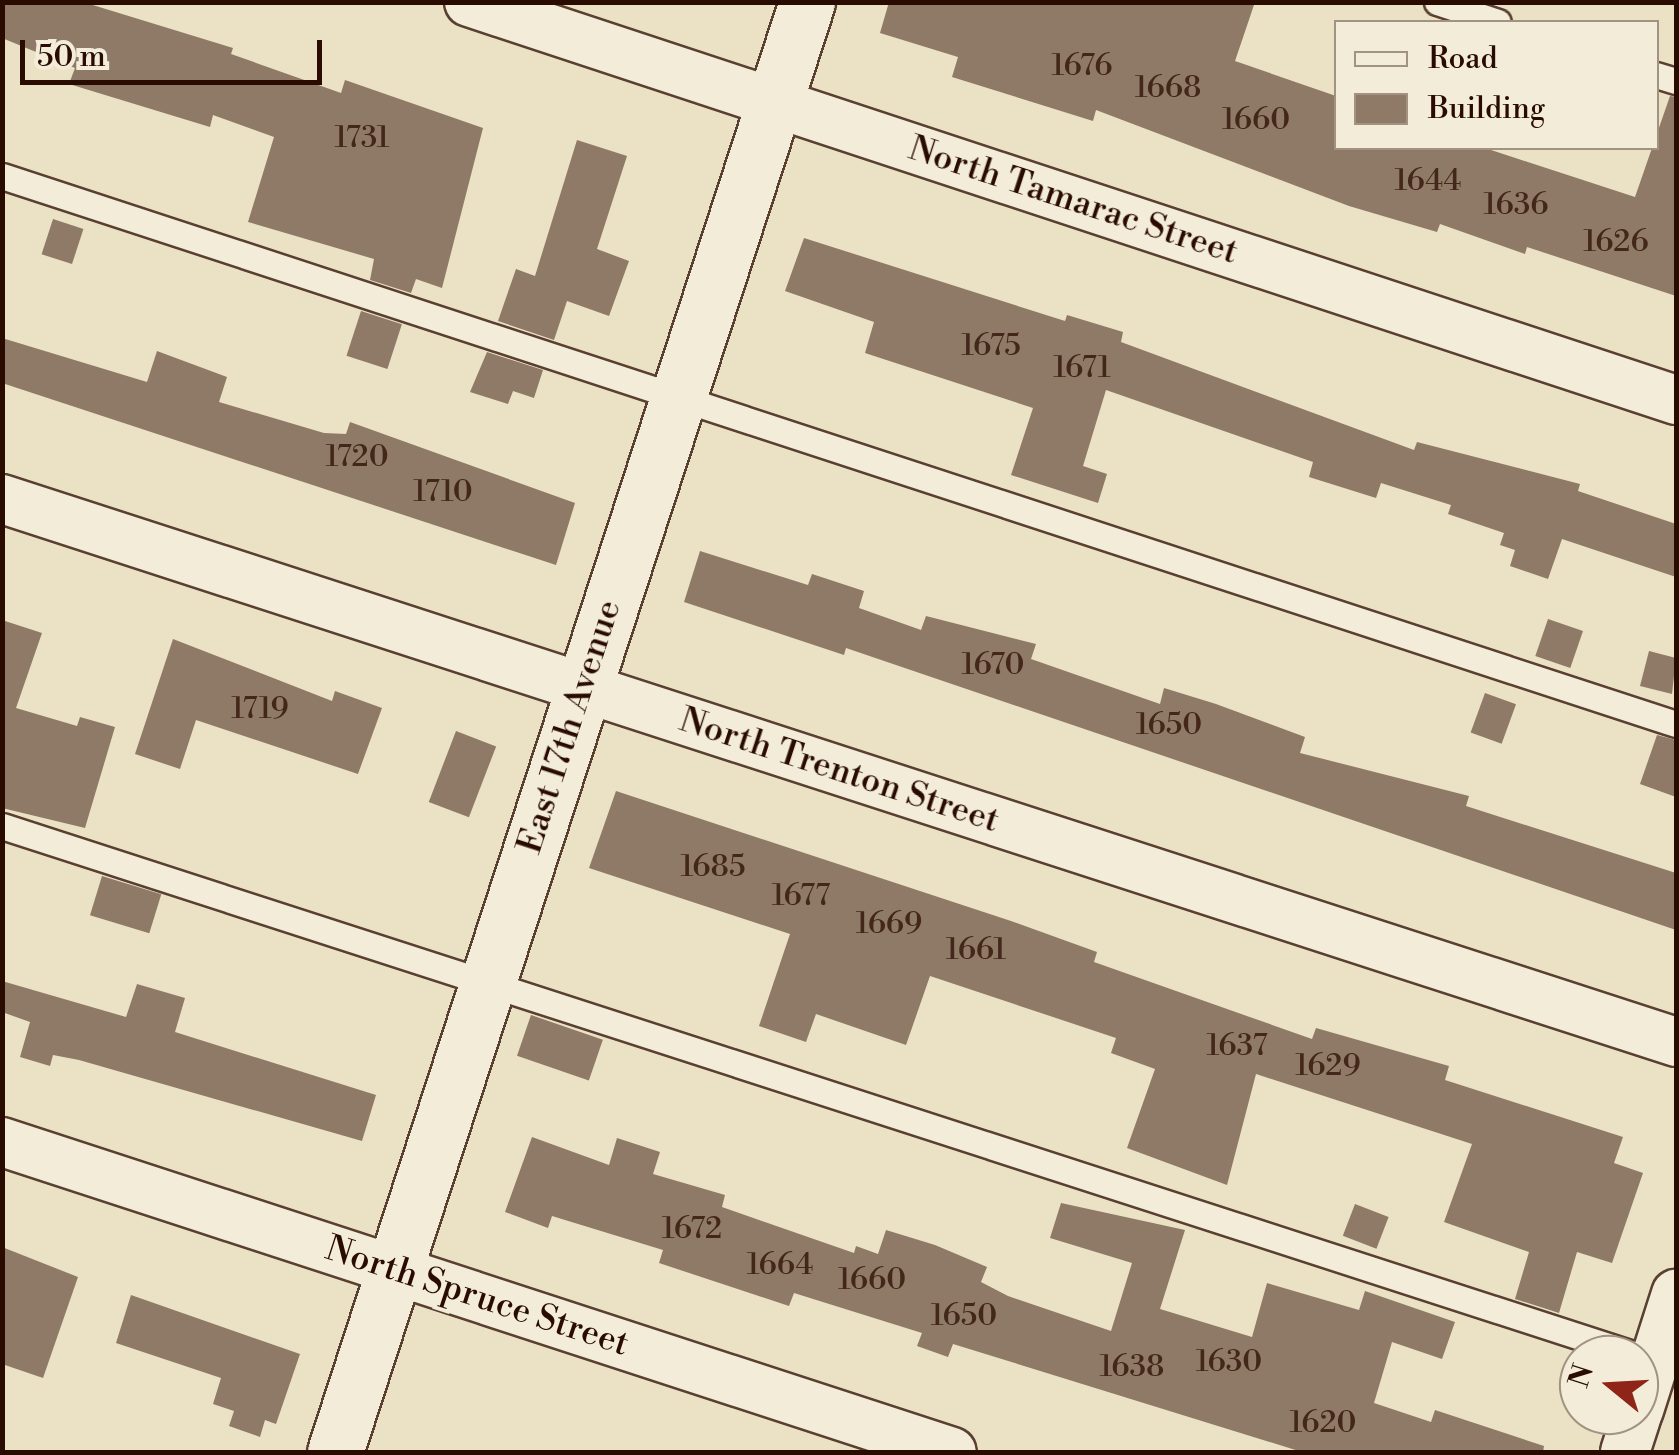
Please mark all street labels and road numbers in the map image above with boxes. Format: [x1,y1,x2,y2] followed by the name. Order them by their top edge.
[903,128,1243,274] street label: North Tamarac Street
[509,595,631,859] street label: East 17th Avenue
[674,699,1004,843] street label: North Trenton Street
[320,1228,634,1366] street label: North Spruce Street

